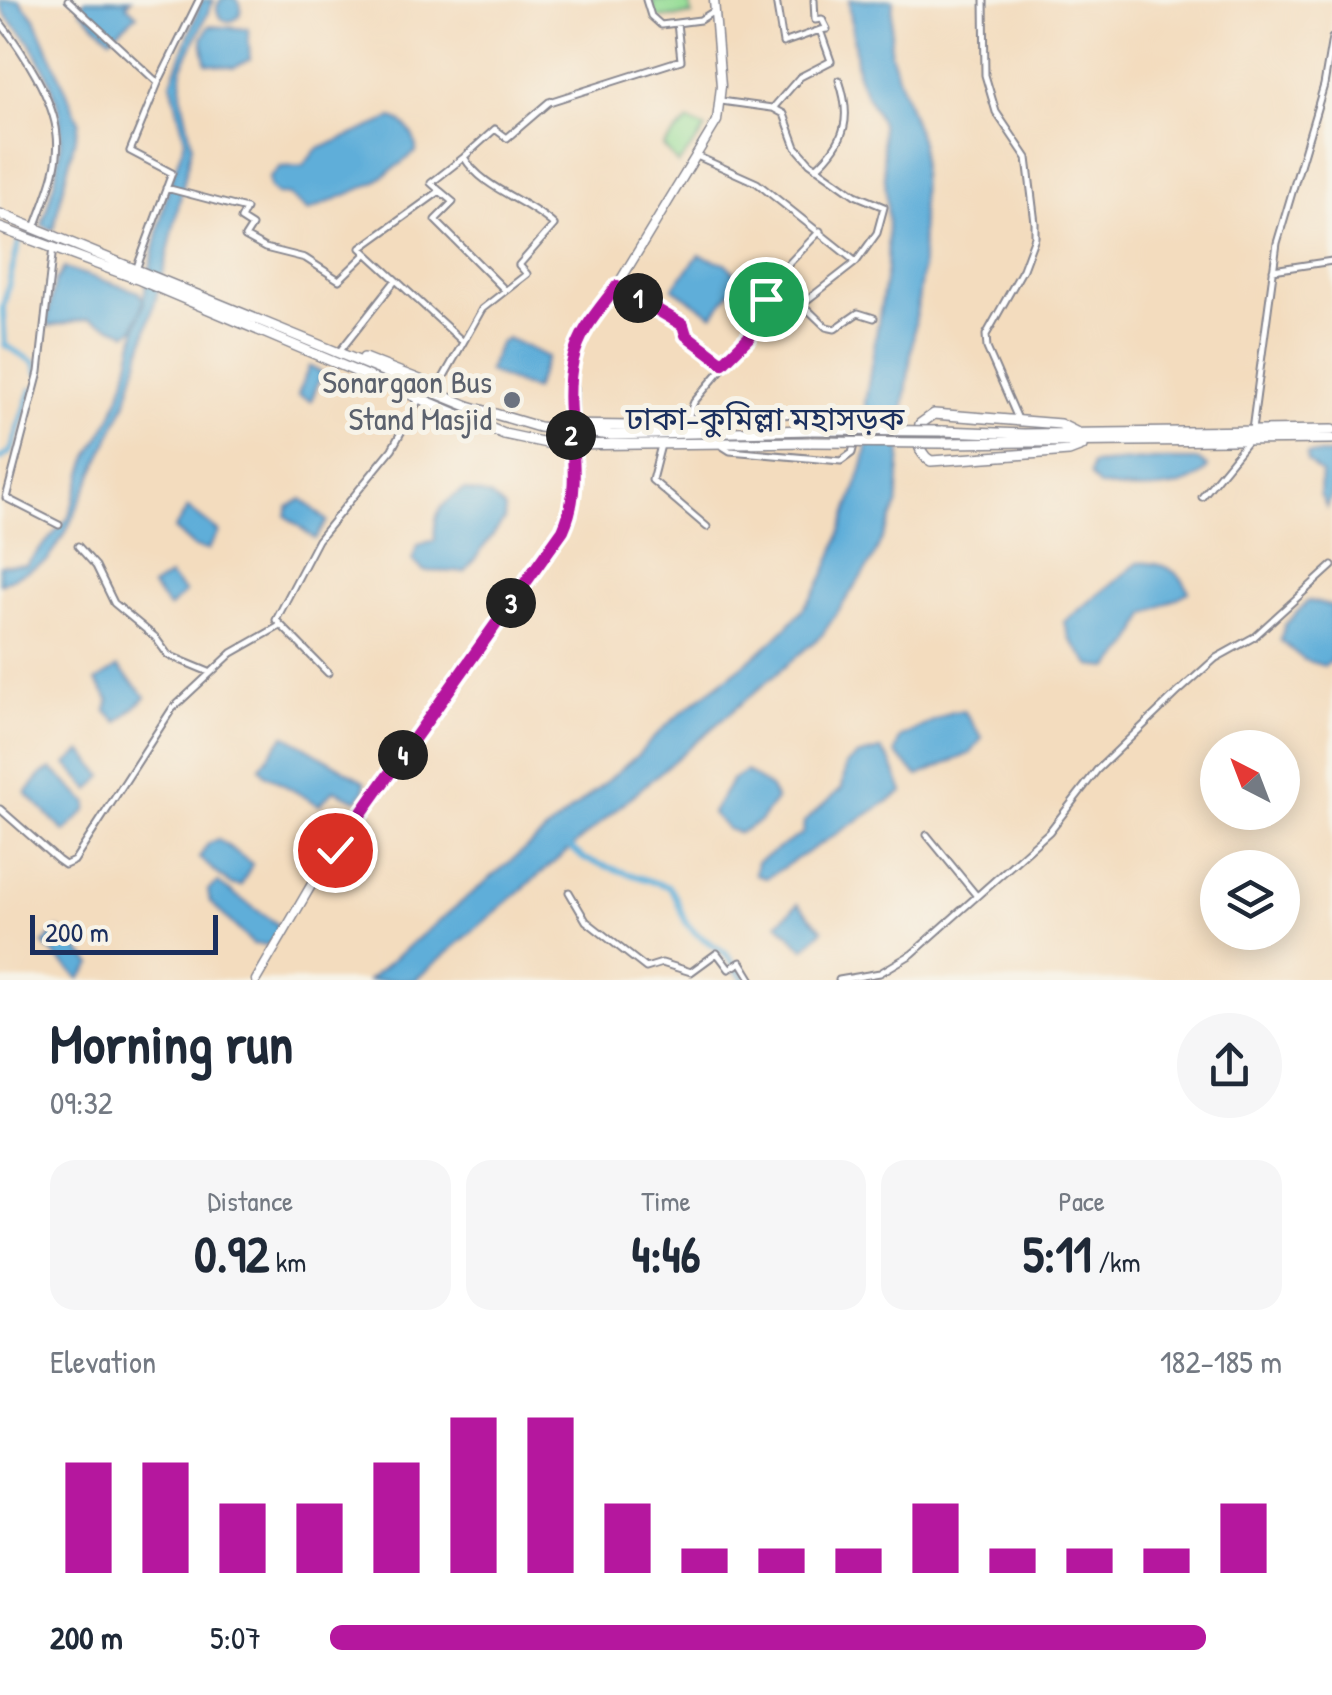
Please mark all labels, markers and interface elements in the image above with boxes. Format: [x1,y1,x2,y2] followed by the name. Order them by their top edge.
[724,257,809,342] pin
[739,272,794,327] icon: arrive
[613,273,663,323] pin: 1
[633,279,643,317] text: 1
[322,360,492,440] place label: Sonargaon Bus Stand Masjid
[501,389,523,411] marker: Sonargaon Bus Stand Masjid
[625,397,905,440] street label: ঢাকা–কুমিল্লা মহাসড়ক
[546,410,596,460] pin: 2
[564,416,578,454] text: 2
[486,578,536,628] pin: 3
[505,584,517,622] text: 3
[378,730,428,780] pin: 4
[1200,730,1300,830] north arrow
[1200,730,1300,950] map controls
[398,736,408,774] text: 4
[293,808,378,893] pin
[308,823,363,878] icon: check
[1200,850,1300,950] button: layers
[30,910,218,954] scale bar
[45,913,109,951] text: 200 m
[50,1006,293,1080] text: Morning run
[1177,1013,1282,1118] button: share
[50,1081,113,1124] text: 09:32
[208,1182,293,1220] text: Distance
[641,1182,691,1220] text: Time
[1058,1182,1105,1220] text: Pace
[194,1220,269,1288] text: 0.92
[631,1220,701,1288] text: 4:46
[1023,1220,1092,1288] text: 5:11
[269,1243,306,1281] text: km
[1092,1243,1141,1281] text: /km
[50,1340,156,1383] text: Elevation
[1160,1340,1282,1383] text: 182–185 m
[50,1616,123,1659] text: 200 m
[210,1616,261,1659] text: 5:07

